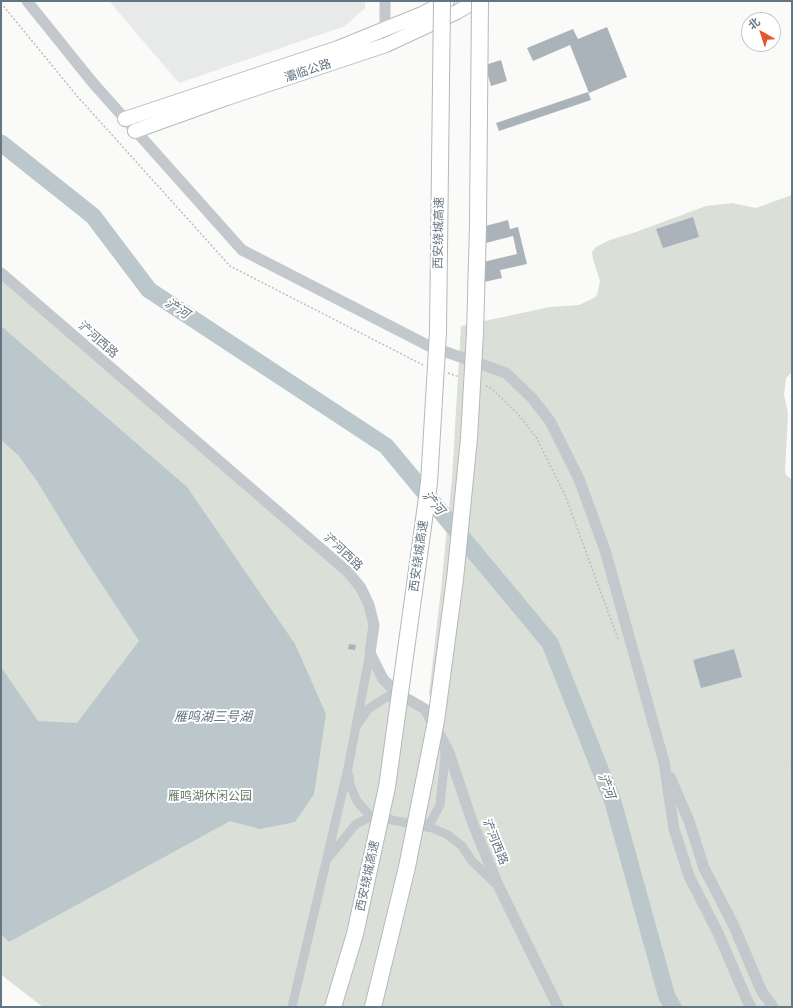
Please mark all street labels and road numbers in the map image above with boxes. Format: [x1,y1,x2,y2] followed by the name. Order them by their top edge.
[283,57,333,85] street label: 灞临公路
[431,197,447,269] street label: 西安绕城高速
[75,319,121,361] street label: 浐河西路
[407,519,431,593] street label: 西安绕城高速
[321,530,365,574] street label: 浐河西路
[479,817,511,867] street label: 浐河西路
[353,839,383,913] street label: 西安绕城高速

